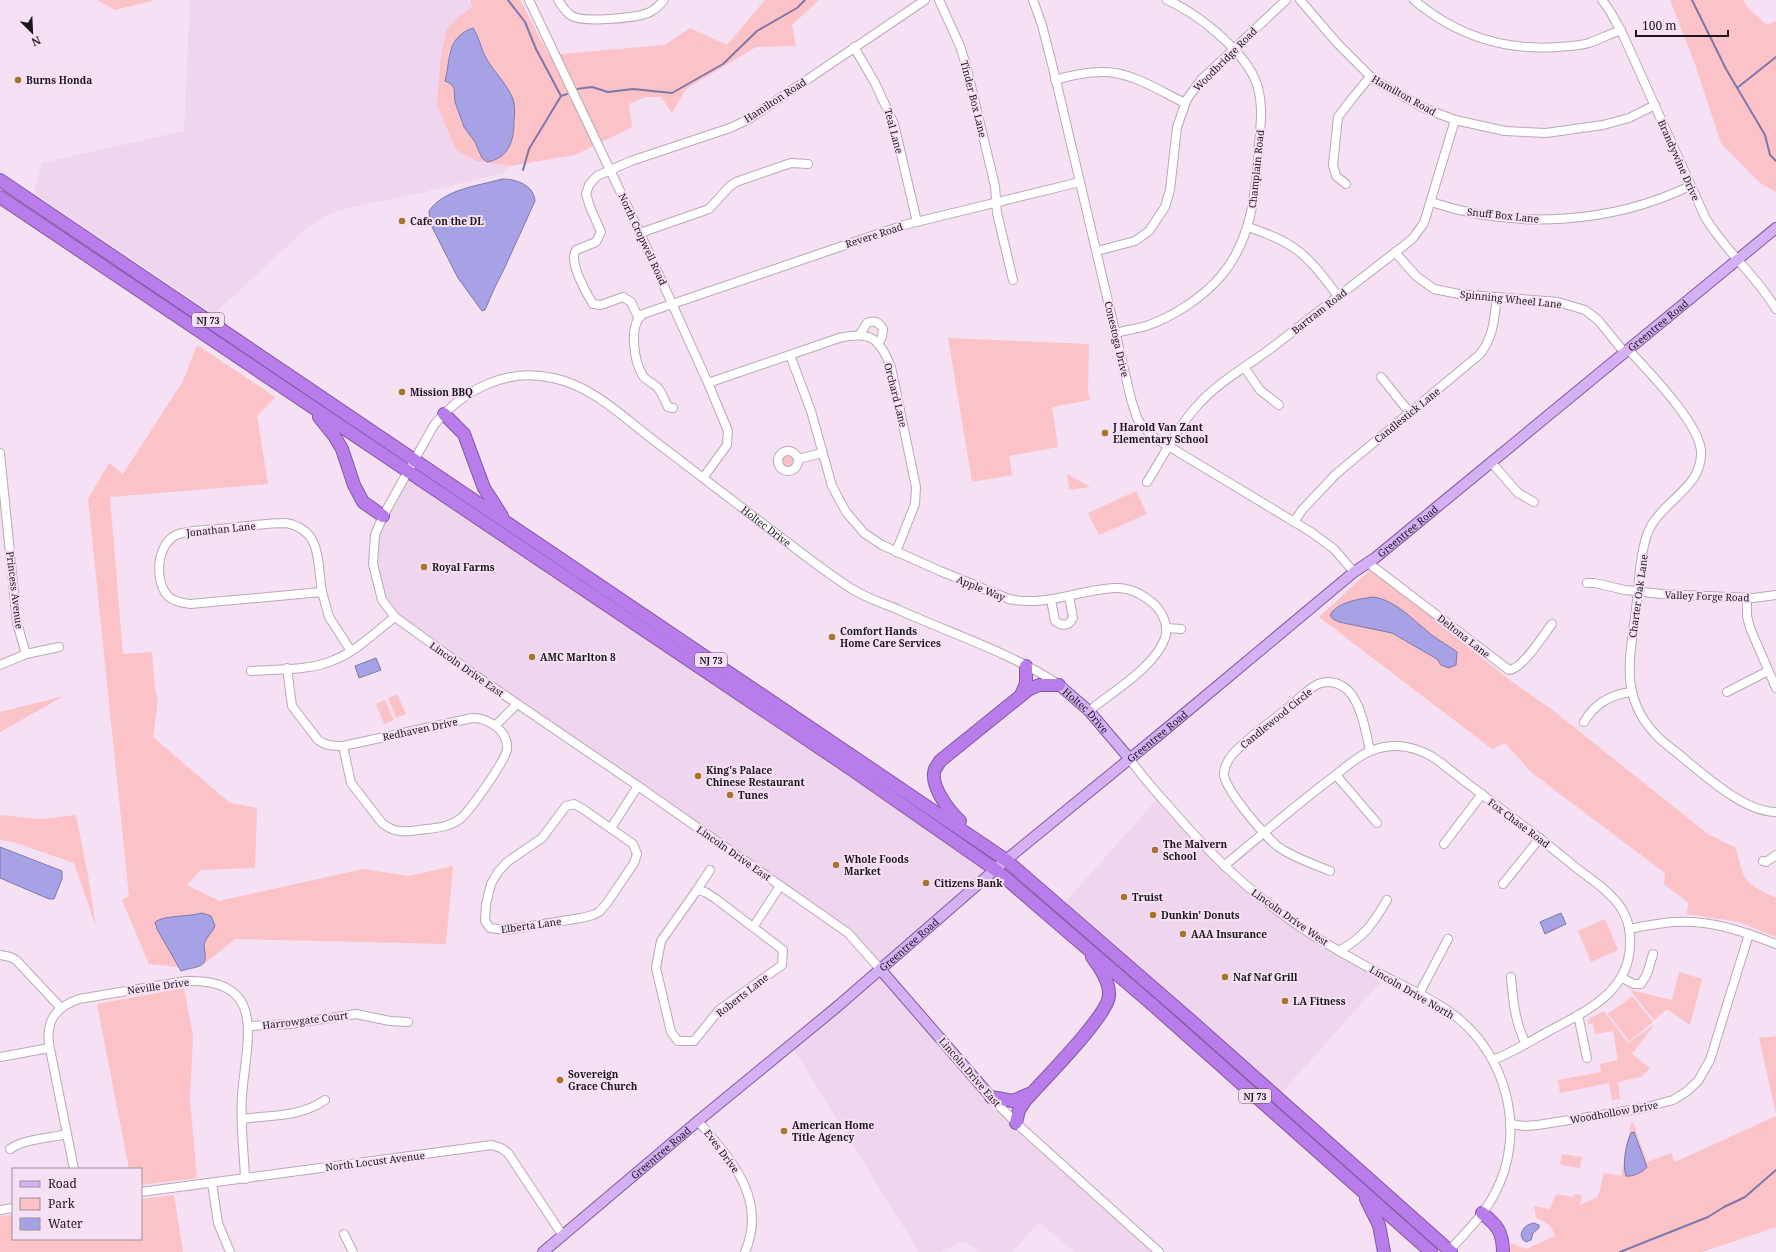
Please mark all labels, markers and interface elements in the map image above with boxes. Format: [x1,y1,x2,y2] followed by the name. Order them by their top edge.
[12,12,52,52] north arrow
[1636,12,1728,38] scale bar
[1642,17,1677,34] text: 100 m
[1190,24,1260,94] street label: Woodbridge Road
[29,33,43,50] text: N
[958,59,990,139] street label: Tinder Box Lane
[1369,71,1439,119] street label: Hamilton Road
[26,73,92,87] place label: Burns Honda
[13,75,23,85] marker: Burns Honda
[741,75,809,125] street label: Hamilton Road
[881,107,907,155] street label: Teal Lane
[1655,117,1703,203] street label: Brandywine Drive
[1245,129,1267,209] street label: Champlain Road
[615,191,671,287] street label: North Cropwell Road
[1466,204,1540,226] street label: Snuff Box Lane
[410,214,484,228] place label: Cafe on the DL
[397,216,407,226] marker: Cafe on the DL
[843,219,905,251] street label: Revere Road
[1288,285,1350,337] street label: Bartram Road
[1459,287,1563,311] street label: Spinning Wheel Lane
[1625,296,1691,354] street label: Greentree Road
[1101,300,1133,378] street label: Conestoga Drive
[192,313,224,327] road number: NJ 73
[881,361,911,429] street label: Orchard Lane
[1371,384,1443,446] street label: Candlestick Lane
[410,385,473,399] place label: Mission BBQ
[397,387,407,397] marker: Mission BBQ
[1112,420,1209,446] place label: J Harold Van Zant Elementary School
[1100,428,1110,438] marker: J Harold Van Zant Elementary School
[1374,502,1441,560] street label: Greentree Road
[738,503,794,550] street label: Holtec Drive
[185,518,256,540] street label: Jonathan Lane
[3,550,27,630] street label: Princess Avenue
[1625,553,1651,639] street label: Charter Oak Lane
[432,560,495,574] place label: Royal Farms
[419,562,429,572] marker: Royal Farms
[955,572,1008,604] street label: Apple Way
[1664,588,1750,604] street label: Valley Forge Road
[1435,611,1493,661] street label: Deltona Lane
[840,624,941,650] place label: Comfort Hands Home Care Services
[827,632,837,642] marker: Comfort Hands Home Care Services
[427,638,507,700] street label: Lincoln Drive East
[540,650,616,664] place label: AMC Marlton 8
[527,652,537,662] marker: AMC Marlton 8
[695,653,727,667] road number: NJ 73
[1060,684,1112,736] street label: Holtec Drive
[1237,685,1315,751] street label: Candlewood Circle
[1124,707,1190,765] street label: Greentree Road
[381,714,459,744] street label: Redhaven Drive
[706,763,805,789] place label: King's Palace Chinese Restaurant
[693,771,703,781] marker: King's Palace Chinese Restaurant
[738,788,769,802] place label: Tunes
[725,790,735,800] marker: Tunes
[1485,795,1553,851] street label: Fox Chase Road
[694,822,774,884] street label: Lincoln Drive East
[1163,837,1228,863] place label: The Malvern School
[1150,845,1160,855] marker: The Malvern School
[844,852,909,878] place label: Whole Foods Market
[831,860,841,870] marker: Whole Foods Market
[934,876,1003,890] place label: Citizens Bank
[921,878,931,888] marker: Citizens Bank
[1249,885,1332,949] street label: Lincoln Drive West
[1132,890,1163,904] place label: Truist
[1119,892,1129,902] marker: Truist
[1161,908,1240,922] place label: Dunkin' Donuts
[1148,910,1158,920] marker: Dunkin' Donuts
[500,914,562,936] street label: Elberta Lane
[876,915,942,974] street label: Greentree Road
[1191,927,1267,941] place label: AAA Insurance
[1178,929,1188,939] marker: AAA Insurance
[1367,962,1457,1022] street label: Lincoln Drive North
[713,970,771,1020] street label: Roberts Lane
[1233,970,1298,984] place label: Naf Naf Grill
[1220,972,1230,982] marker: Naf Naf Grill
[126,975,190,997] street label: Neville Drive
[1293,994,1346,1008] place label: LA Fitness
[1280,996,1290,1006] marker: LA Fitness
[261,1008,349,1032] street label: Harrowgate Court
[936,1034,1004,1110] street label: Lincoln Drive East
[568,1067,638,1093] place label: Sovereign Grace Church
[555,1075,565,1085] marker: Sovereign Grace Church
[1239,1089,1271,1103] road number: NJ 73
[1569,1097,1659,1127] street label: Woodhollow Drive
[792,1118,875,1144] place label: American Home Title Agency
[628,1123,694,1182] street label: Greentree Road
[701,1126,743,1176] street label: Eves Drive
[779,1126,789,1136] marker: American Home Title Agency
[324,1148,426,1174] street label: North Locust Avenue
[12,1168,142,1240] legend
[48,1175,78,1192] text: Road
[48,1195,76,1212] text: Park
[48,1215,83,1232] text: Water

